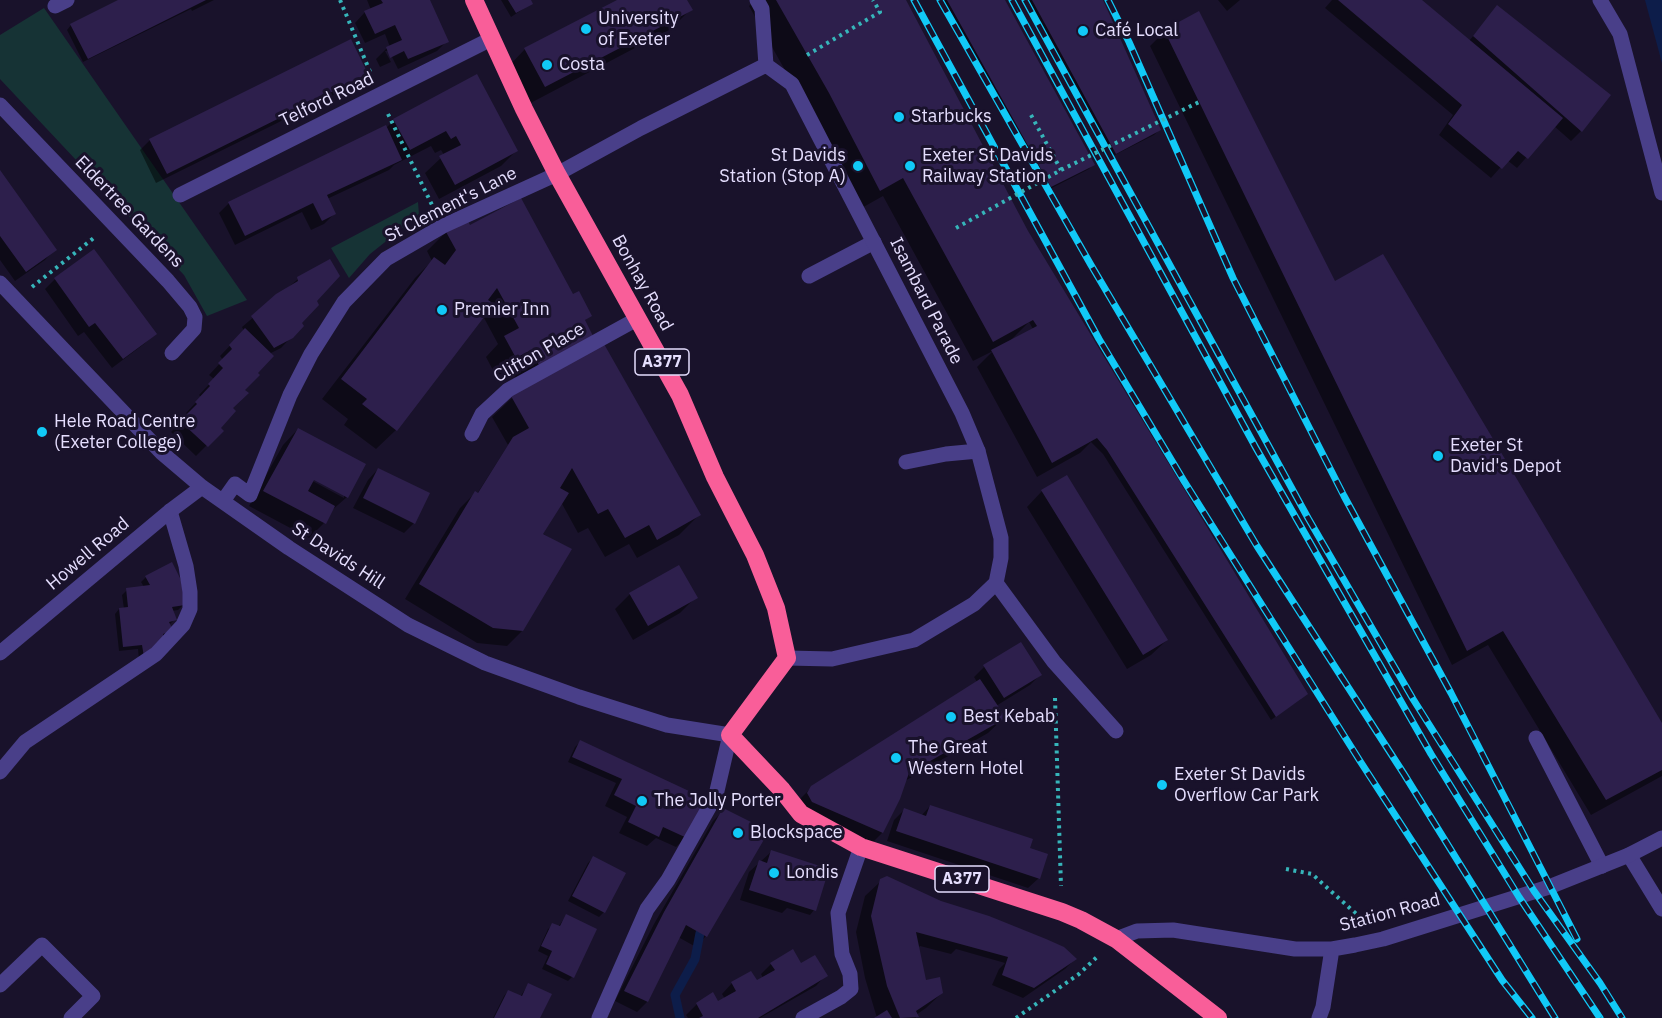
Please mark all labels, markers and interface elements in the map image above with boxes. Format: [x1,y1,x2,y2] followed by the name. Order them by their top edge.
[598,8,679,50] place label: University of Exeter
[1095,20,1178,42] place label: Café Local
[579,22,593,36] marker: University of Exeter
[1076,24,1090,38] marker: Café Local
[559,54,605,76] place label: Costa
[540,58,554,72] marker: Costa
[276,68,378,132] street label: Telford Road
[911,106,992,128] place label: Starbucks
[892,110,906,124] marker: Starbucks
[719,145,846,188] place label: St Davids Station (Stop A)
[922,145,1053,188] place label: Exeter St Davids Railway Station
[70,152,188,272] street label: Eldertree Gardens
[851,159,865,173] marker: St Davids Station (Stop A)
[903,159,917,173] marker: Exeter St Davids Railway Station
[381,162,521,248] street label: St Clement's Lane
[607,231,677,335] street label: Bonhay Road
[885,234,967,368] street label: Isambard Parade
[454,299,550,321] place label: Premier Inn
[435,303,449,317] marker: Premier Inn
[490,318,588,388] street label: Clifton Place
[635,349,689,375] road number: A377
[54,411,195,454] place label: Hele Road Centre (Exeter College)
[35,425,49,439] marker: Hele Road Centre (Exeter College)
[1450,435,1562,478] place label: Exeter St David's Depot
[1431,449,1445,463] marker: Exeter St David's Depot
[42,513,134,595] street label: Howell Road
[288,518,388,594] street label: St Davids Hill
[963,706,1055,728] place label: Best Kebab
[944,710,958,724] marker: Best Kebab
[908,737,1023,780] place label: The Great Western Hotel
[889,751,903,765] marker: The Great Western Hotel
[1174,764,1319,806] place label: Exeter St Davids Overflow Car Park
[1155,778,1169,792] marker: Exeter St Davids Overflow Car Park
[654,790,781,812] place label: The Jolly Porter
[635,794,649,808] marker: The Jolly Porter
[750,822,843,844] place label: Blockspace
[731,826,745,840] marker: Blockspace
[786,862,839,884] place label: Londis
[767,866,781,880] marker: Londis
[935,866,989,892] road number: A377
[1337,889,1443,937] street label: Station Road

